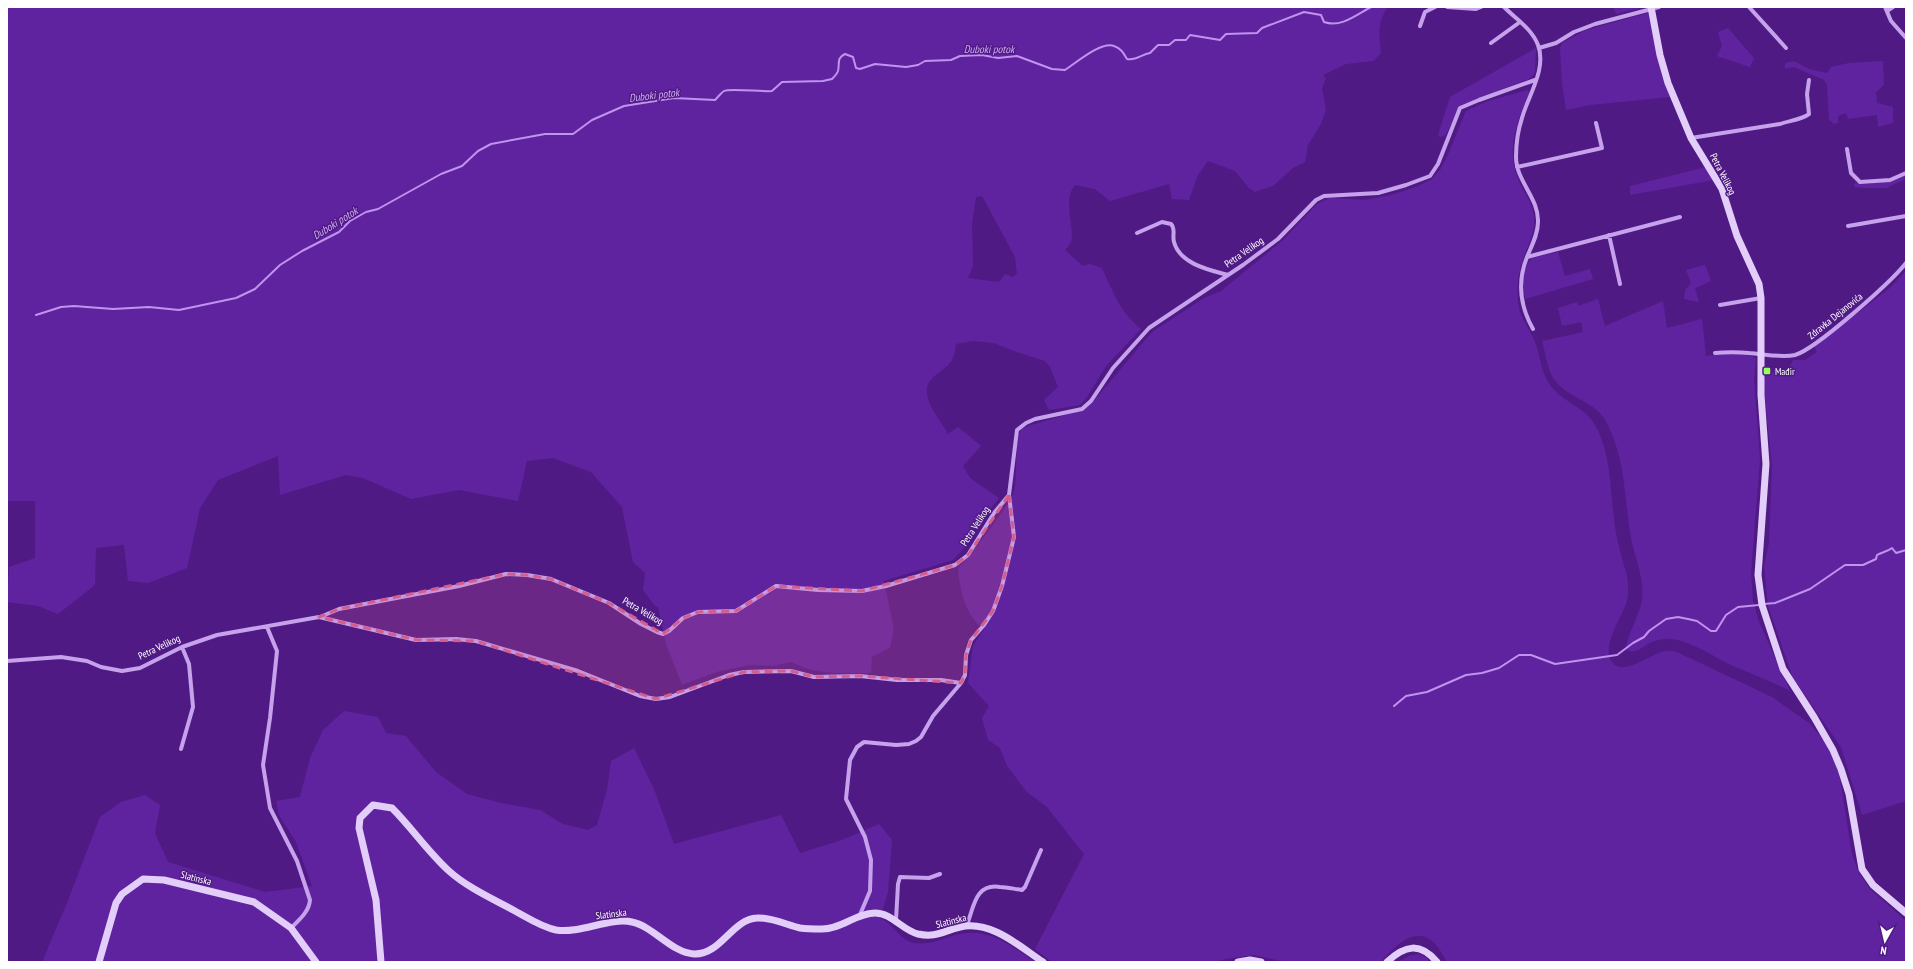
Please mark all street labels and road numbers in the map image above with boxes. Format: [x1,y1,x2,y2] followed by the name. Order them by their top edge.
[1707,151,1739,197] street label: Petra Velikog
[1222,234,1266,270] street label: Petra Velikog
[1805,290,1865,342] street label: Zdravka Dejanovića
[957,504,993,548] street label: Petra Velikog
[620,594,666,628] street label: Petra Velikog
[136,632,182,662] street label: Petra Velikog
[179,868,213,888] street label: Slatinska
[595,906,627,922] street label: Slatinska
[934,911,968,931] street label: Slatinska

